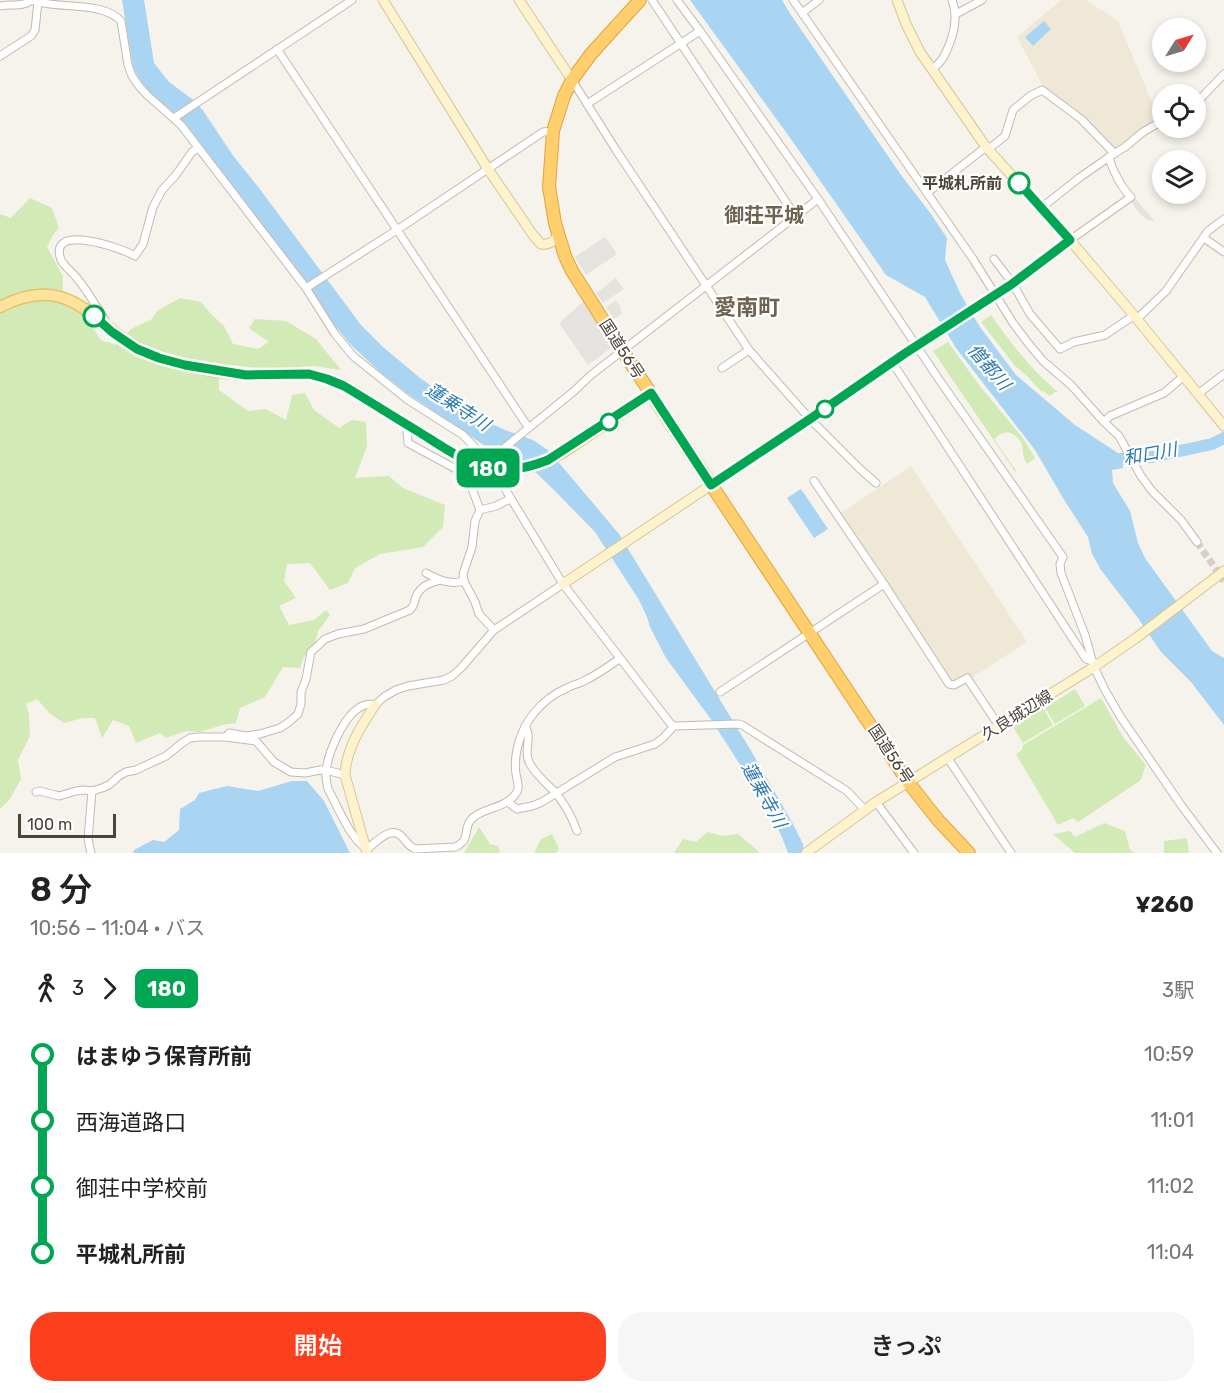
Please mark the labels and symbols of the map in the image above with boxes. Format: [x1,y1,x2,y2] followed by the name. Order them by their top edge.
[1152,18,1206,72] north arrow
[1008,172,1030,194] marker: 平城札所前
[922,174,1002,193] place label: 平城札所前
[724,203,804,227] district label: 御荘平城
[714,294,780,321] district label: 愛南町
[83,305,105,327] unlabelled marker
[596,316,648,382] street label: 国道56号
[963,339,1016,396] water label: 僧都川
[422,378,496,437] water label: 蓮乗寺川
[816,400,834,418] unlabelled marker
[600,413,618,431] unlabelled marker
[1122,438,1180,470] water label: 和口川
[454,448,522,488] line badge: 180
[978,686,1056,744] street label: 久良城辺線
[864,721,918,787] street label: 国道56号
[737,758,792,834] water label: 蓮乗寺川
[18,811,116,838] scale bar

